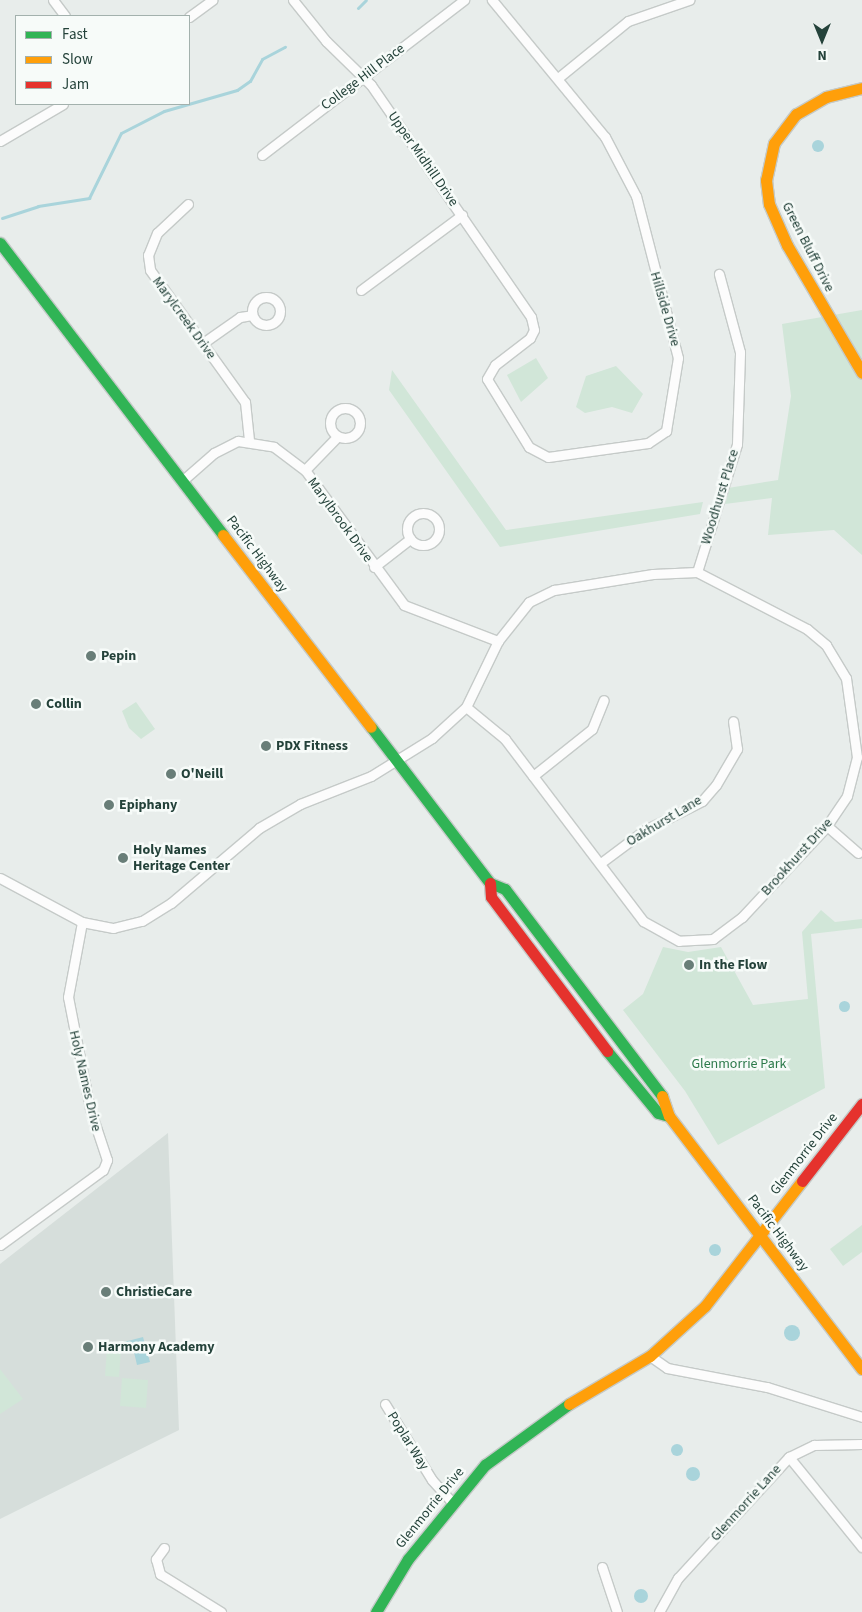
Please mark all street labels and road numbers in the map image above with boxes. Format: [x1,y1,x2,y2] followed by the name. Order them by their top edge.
[318,40,408,114] street label: College Hill Place
[384,108,462,210] street label: Upper Midhill Drive
[778,199,838,295] street label: Green Bluff Drive
[646,270,684,348] street label: Hillside Drive
[149,274,219,362] street label: Marylcreek Drive
[698,447,742,547] street label: Woodhurst Place
[304,475,376,565] street label: Marylbrook Drive
[223,512,291,596] street label: Pacific Highway
[623,792,705,850] street label: Oakhurst Lane
[758,815,836,899] street label: Brookhurst Drive
[65,1029,105,1133] street label: Holy Names Drive
[767,1110,841,1198] street label: Glenmorrie Drive
[744,1191,812,1275] street label: Pacific Highway
[383,1409,433,1473] street label: Poplar Way
[707,1461,785,1545] street label: Glenmorrie Lane
[392,1464,468,1552] street label: Glenmorrie Drive

